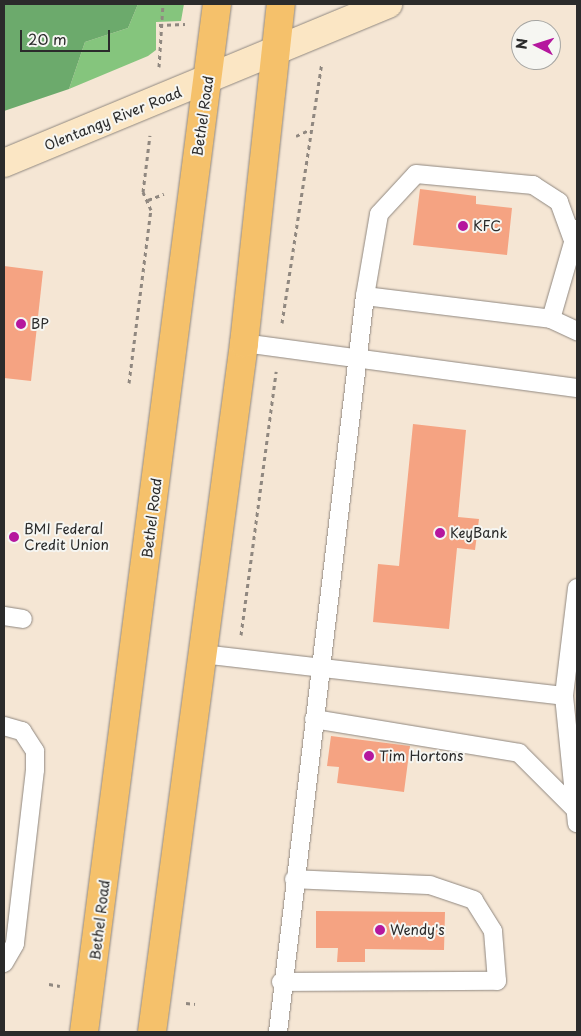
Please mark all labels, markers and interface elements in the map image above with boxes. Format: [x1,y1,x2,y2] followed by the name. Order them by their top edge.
[22,20,112,52] scale bar
[511,20,561,70] north arrow
[28,27,67,50] text: 20 m
[511,37,532,50] text: N
[189,75,217,157] street label: Bethel Road
[42,84,184,154] street label: Olentangy River Road
[473,218,501,234] place label: KFC
[457,220,469,232] marker: KFC
[31,316,49,332] place label: BP
[15,318,27,330] marker: BP
[139,477,165,559] street label: Bethel Road
[24,521,110,554] place label: BMI Federal Credit Union
[450,525,507,541] place label: KeyBank
[434,527,446,539] marker: KeyBank
[8,531,20,543] marker: BMI Federal Credit Union
[379,748,463,764] place label: Tim Hortons
[363,750,375,762] marker: Tim Hortons
[87,879,113,961] street label: Bethel Road
[390,922,445,938] place label: Wendy's
[374,924,386,936] marker: Wendy's

